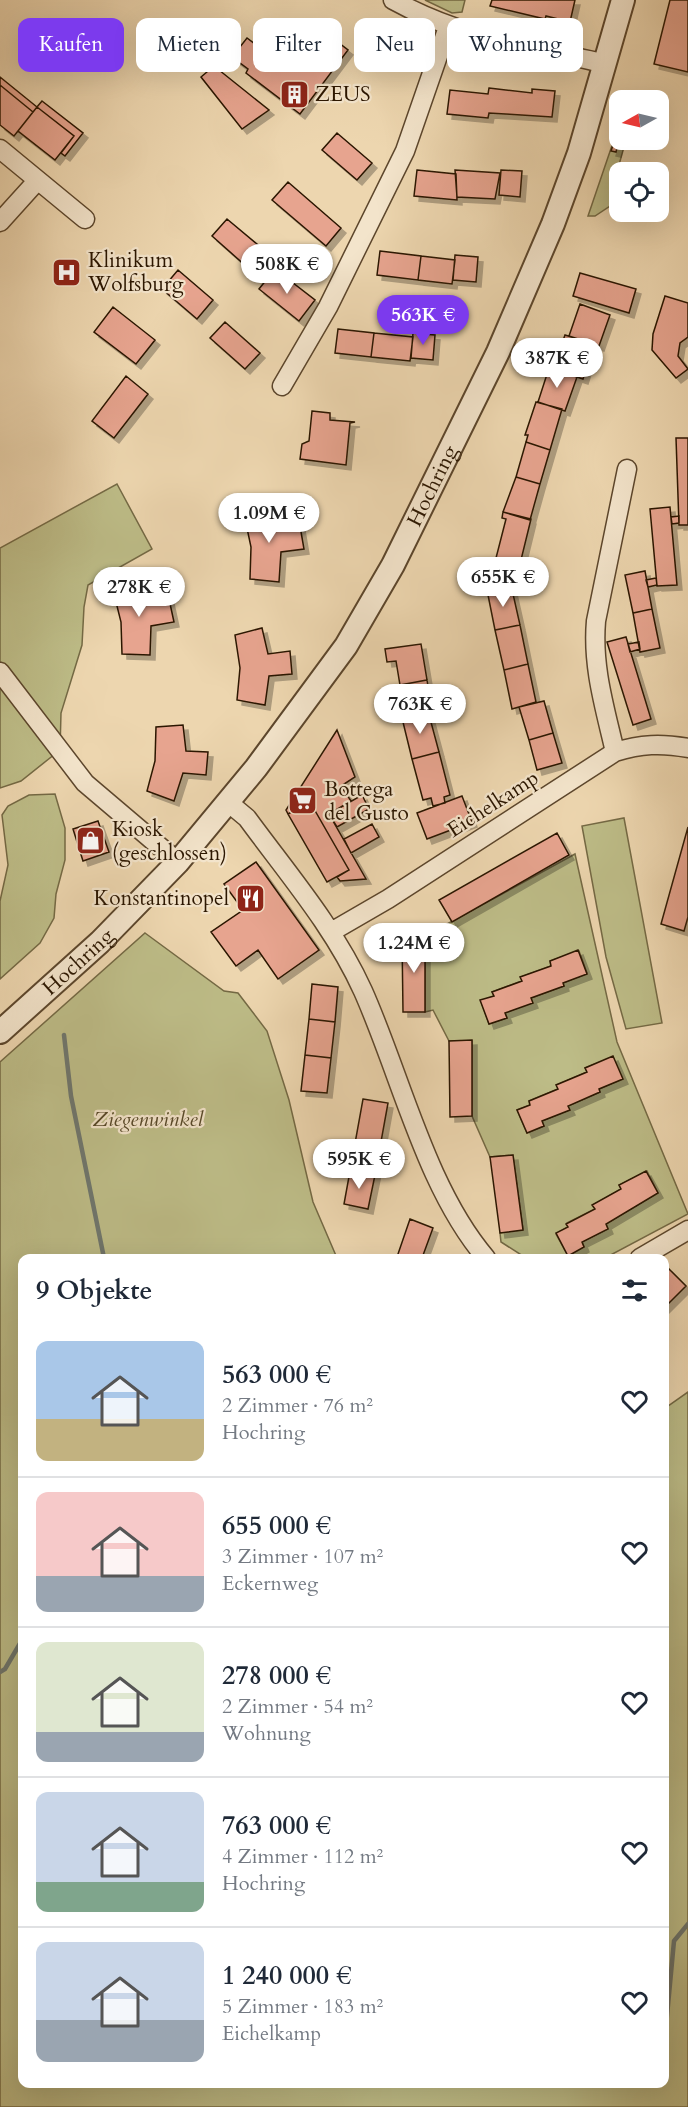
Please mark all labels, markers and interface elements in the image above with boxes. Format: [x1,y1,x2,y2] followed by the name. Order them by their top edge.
[18,18,124,72] chip: Kaufen
[136,18,241,72] chip: Mieten
[253,18,342,72] chip: Filter
[354,18,435,72] chip: Neu
[447,18,583,72] chip: Wohnung
[278,78,310,110] building icon: ZEUS
[315,80,371,109] place label: ZEUS
[609,90,669,150] north arrow
[609,90,669,222] map controls
[609,162,669,222] button: locate
[238,244,336,295] pin: 508K €
[87,246,184,299] place label: Klinikum Wolfsburg
[255,250,319,277] text: 508K €
[51,256,83,288] hospital icon: Klinikum Wolfsburg
[374,295,472,346] pin: 563K €
[391,301,455,328] text: 563K €
[508,338,606,389] pin: 387K €
[525,344,589,371] text: 387K €
[400,440,464,531] street label: Hochring
[214,493,324,544] pin: 1.09M €
[232,499,306,526] text: 1.09M €
[454,557,552,608] pin: 655K €
[471,563,535,590] text: 655K €
[90,567,188,618] pin: 278K €
[107,573,171,600] text: 278K €
[371,684,469,735] pin: 763K €
[388,690,452,717] text: 763K €
[441,763,545,845] street label: Eichelkamp
[324,775,409,828] place label: Bottega del Gusto
[287,785,319,817] supermarket icon: Bottega del Gusto
[112,815,227,868] place label: Kiosk (geschlossen)
[75,825,107,857] shop icon: Kiosk (geschlossen)
[234,882,266,914] restaurant icon: Konstantinopel
[94,884,229,913] place label: Konstantinopel
[36,922,120,1002] street label: Hochring
[359,923,469,974] pin: 1.24M €
[377,929,451,956] text: 1.24M €
[93,1105,205,1134] park label: Ziegenwinkel
[310,1139,408,1190] pin: 595K €
[327,1145,391,1172] text: 595K €
[36,1273,152,1308] text: 9 Objekte
[618,1274,651,1307] icon: filters
[222,1357,331,1392] text: 563 000 €
[84,1365,156,1437] icon: home
[618,1385,651,1418] icon: heart
[222,1392,373,1419] text: 2 Zimmer · 76 m²
[222,1419,305,1446] text: Hochring
[222,1508,331,1543] text: 655 000 €
[84,1516,156,1588] icon: home
[618,1536,651,1569] icon: heart
[222,1543,383,1570] text: 3 Zimmer · 107 m²
[222,1570,318,1597] text: Eckernweg
[222,1658,331,1693] text: 278 000 €
[84,1666,156,1738] icon: home
[618,1686,651,1719] icon: heart
[222,1693,373,1720] text: 2 Zimmer · 54 m²
[222,1720,311,1747] text: Wohnung
[222,1808,331,1843] text: 763 000 €
[84,1816,156,1888] icon: home
[618,1836,651,1869] icon: heart
[222,1843,383,1870] text: 4 Zimmer · 112 m²
[222,1870,305,1897] text: Hochring
[222,1958,352,1993] text: 1 240 000 €
[84,1966,156,2038] icon: home
[618,1986,651,2019] icon: heart
[222,1993,383,2020] text: 5 Zimmer · 183 m²
[222,2020,321,2047] text: Eichelkamp

